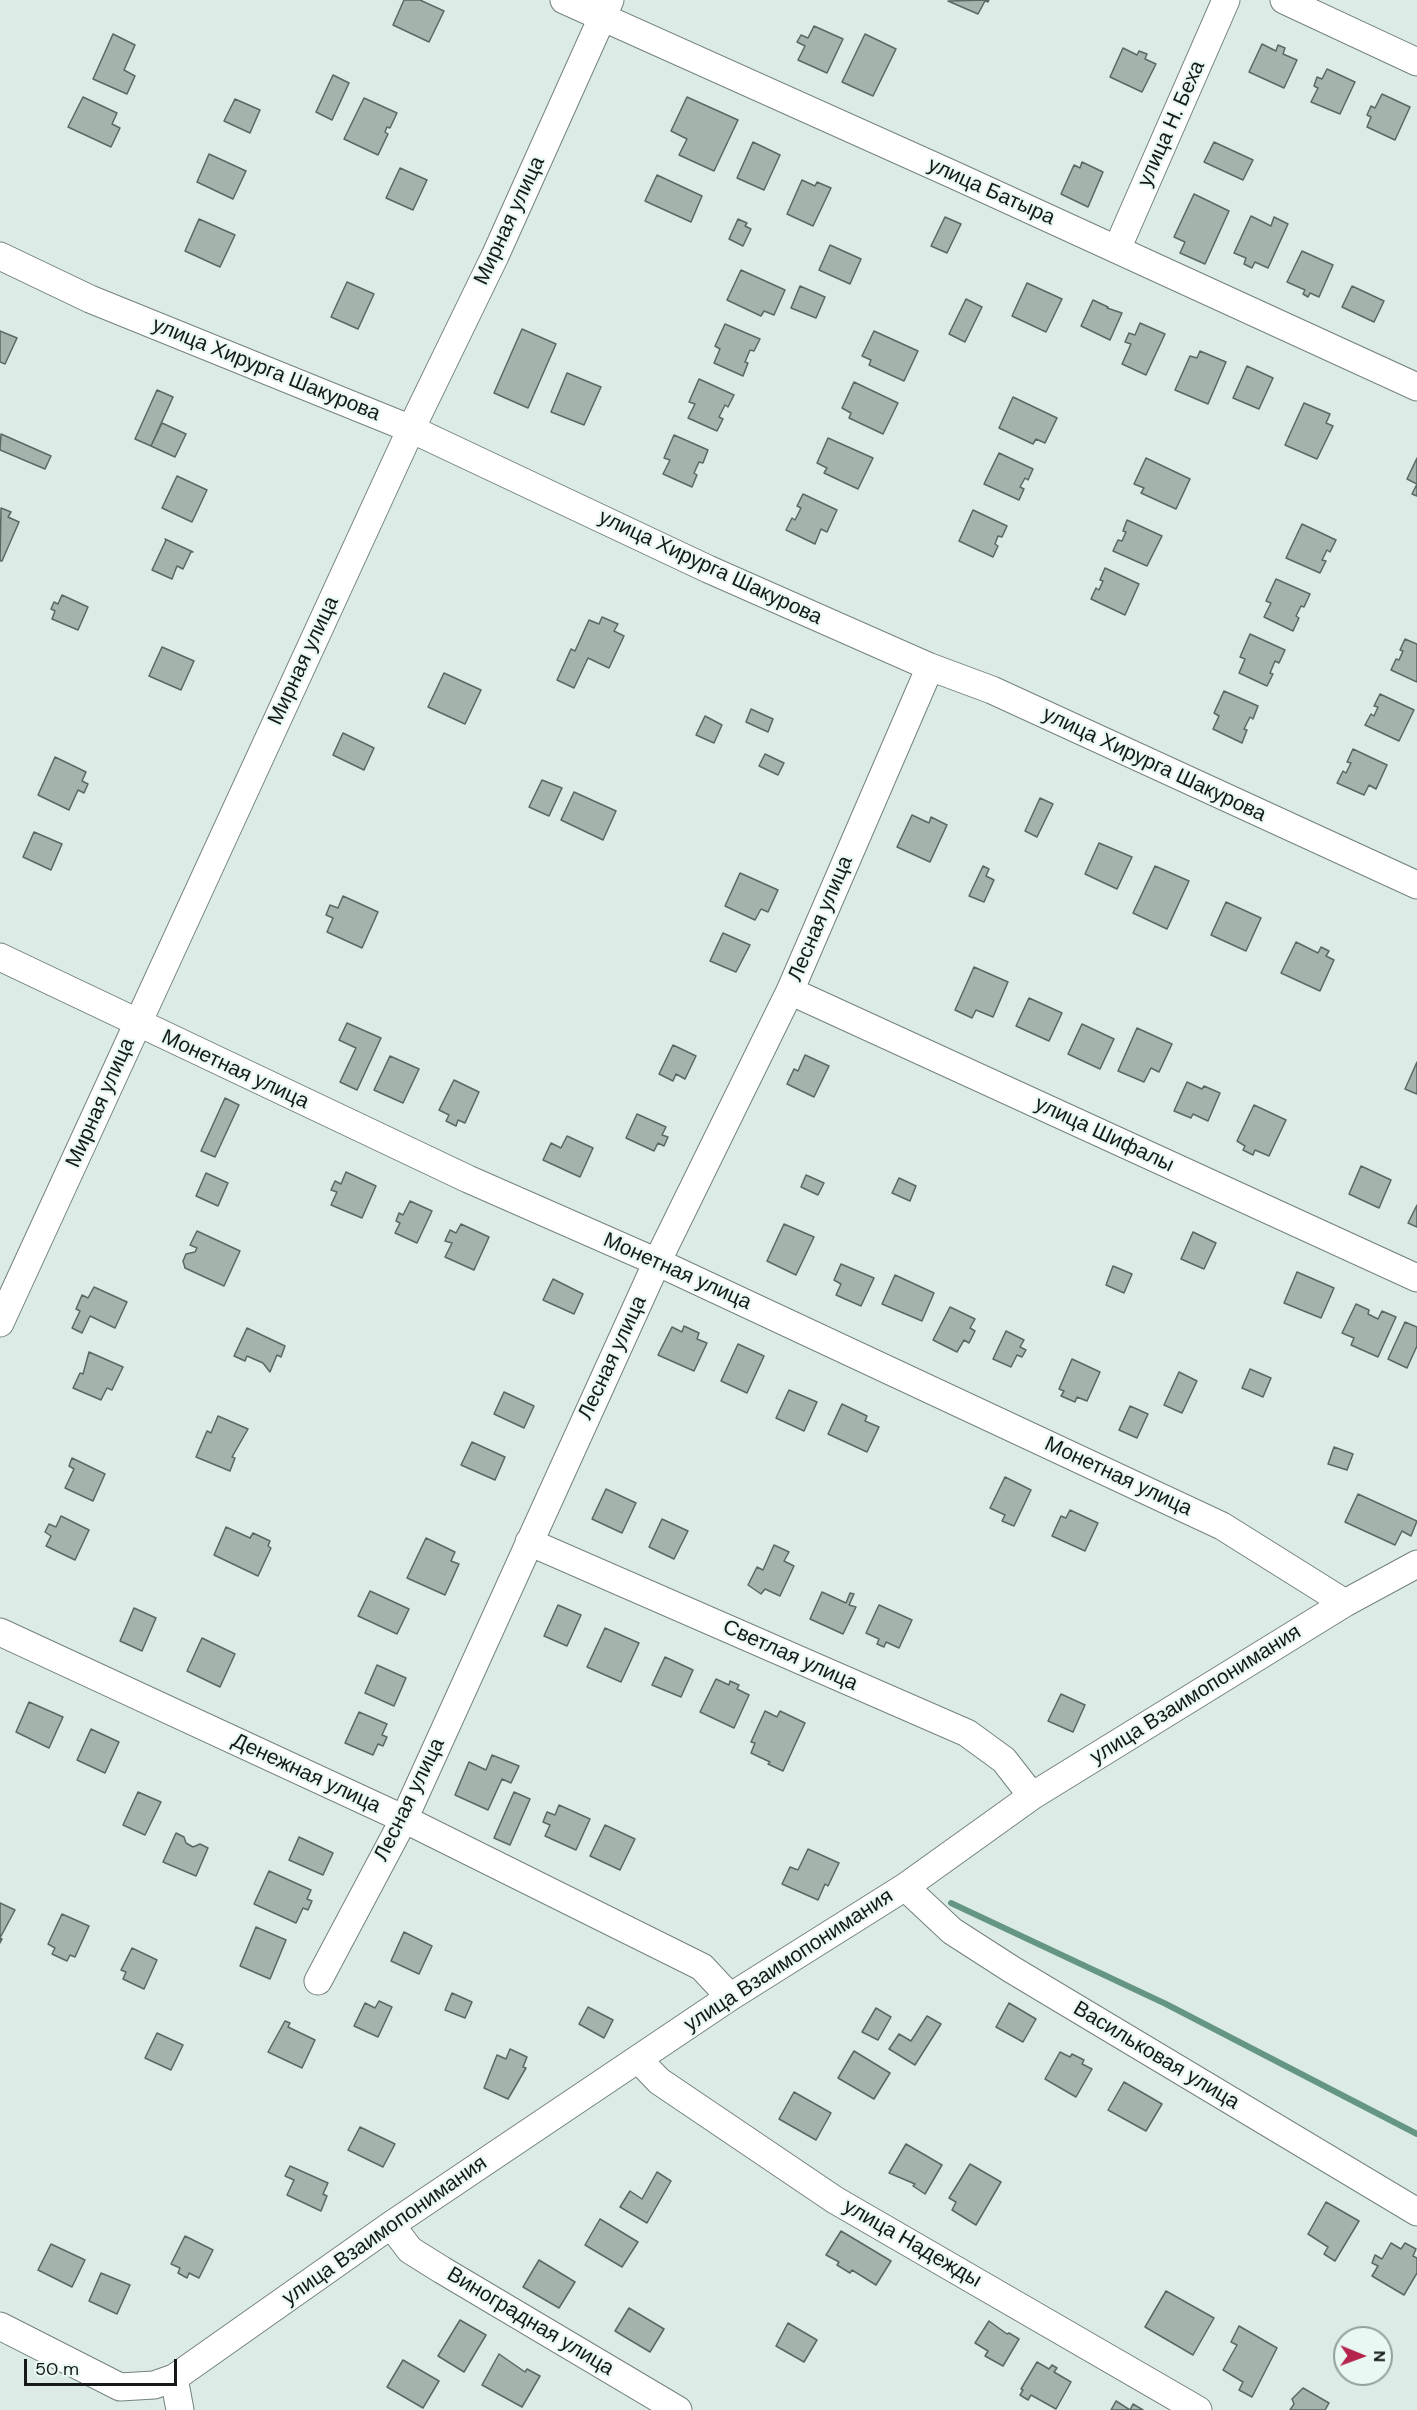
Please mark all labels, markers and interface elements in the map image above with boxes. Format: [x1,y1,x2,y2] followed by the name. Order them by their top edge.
[1133,57,1211,191] street label: улица Н. Беха
[469,153,551,289] street label: Мирная улица
[924,153,1058,231] street label: улица Батыра
[148,313,384,427] street label: улица Хирурга Шакурова
[594,505,826,631] street label: улица Хирурга Шакурова
[263,593,345,729] street label: Мирная улица
[1038,702,1270,828] street label: улица Хирурга Шакурова
[783,852,859,986] street label: Лесная улица
[157,1025,313,1115] street label: Монетная улица
[61,1034,141,1172] street label: Мирная улица
[1030,1092,1178,1178] street label: улица Шифалы
[599,1228,755,1316] street label: Монетная улица
[573,1292,653,1424] street label: Лесная улица
[1040,1432,1196,1522] street label: Монетная улица
[719,1615,861,1697] street label: Светлая улица
[1086,1620,1306,1770] street label: улица Взаимопонимания
[228,1729,384,1819] street label: Денежная улица
[369,1734,451,1866] street label: Лесная улица
[680,1884,898,2038] street label: улица Взаимопонимания
[1068,1996,1244,2116] street label: Васильковая улица
[278,2151,492,2311] street label: улица Взаимопонимания
[838,2194,986,2294] street label: улица Надежды
[442,2262,618,2382] street label: Виноградная улица
[1333,2326,1393,2386] north arrow
[27,2347,180,2385] scale bar
[1369,2350,1390,2362] text: N
[35,2357,79,2381] text: 50 m

